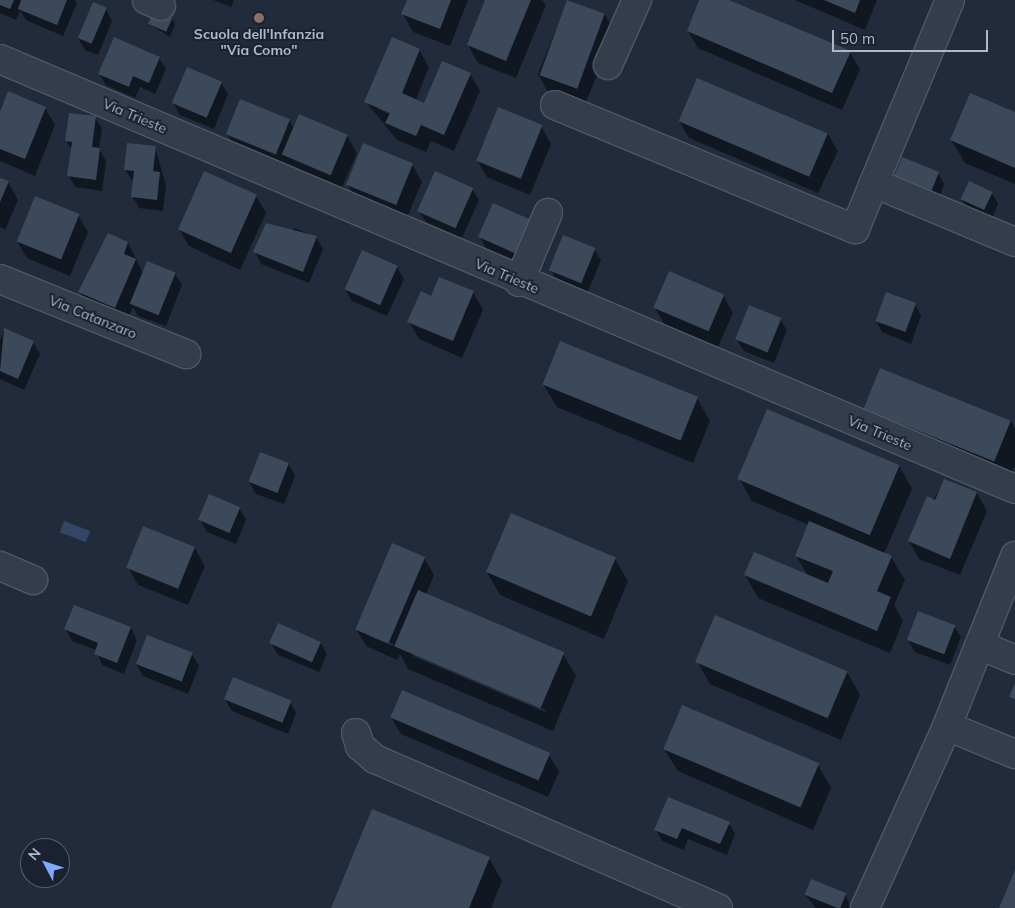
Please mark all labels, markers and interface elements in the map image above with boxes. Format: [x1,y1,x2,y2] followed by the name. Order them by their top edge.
[253,12,265,24] marker: Scuola dell'Infanzia "Via Como"
[835,20,991,52] scale bar
[194,26,324,58] place label: Scuola dell'Infanzia "Via Como"
[840,29,875,48] text: 50 m
[100,95,170,137] street label: Via Trieste
[472,255,542,297] street label: Via Trieste
[47,292,139,342] street label: Via Catanzaro
[845,412,915,454] street label: Via Trieste
[20,838,70,888] north arrow
[24,844,45,864] text: N

